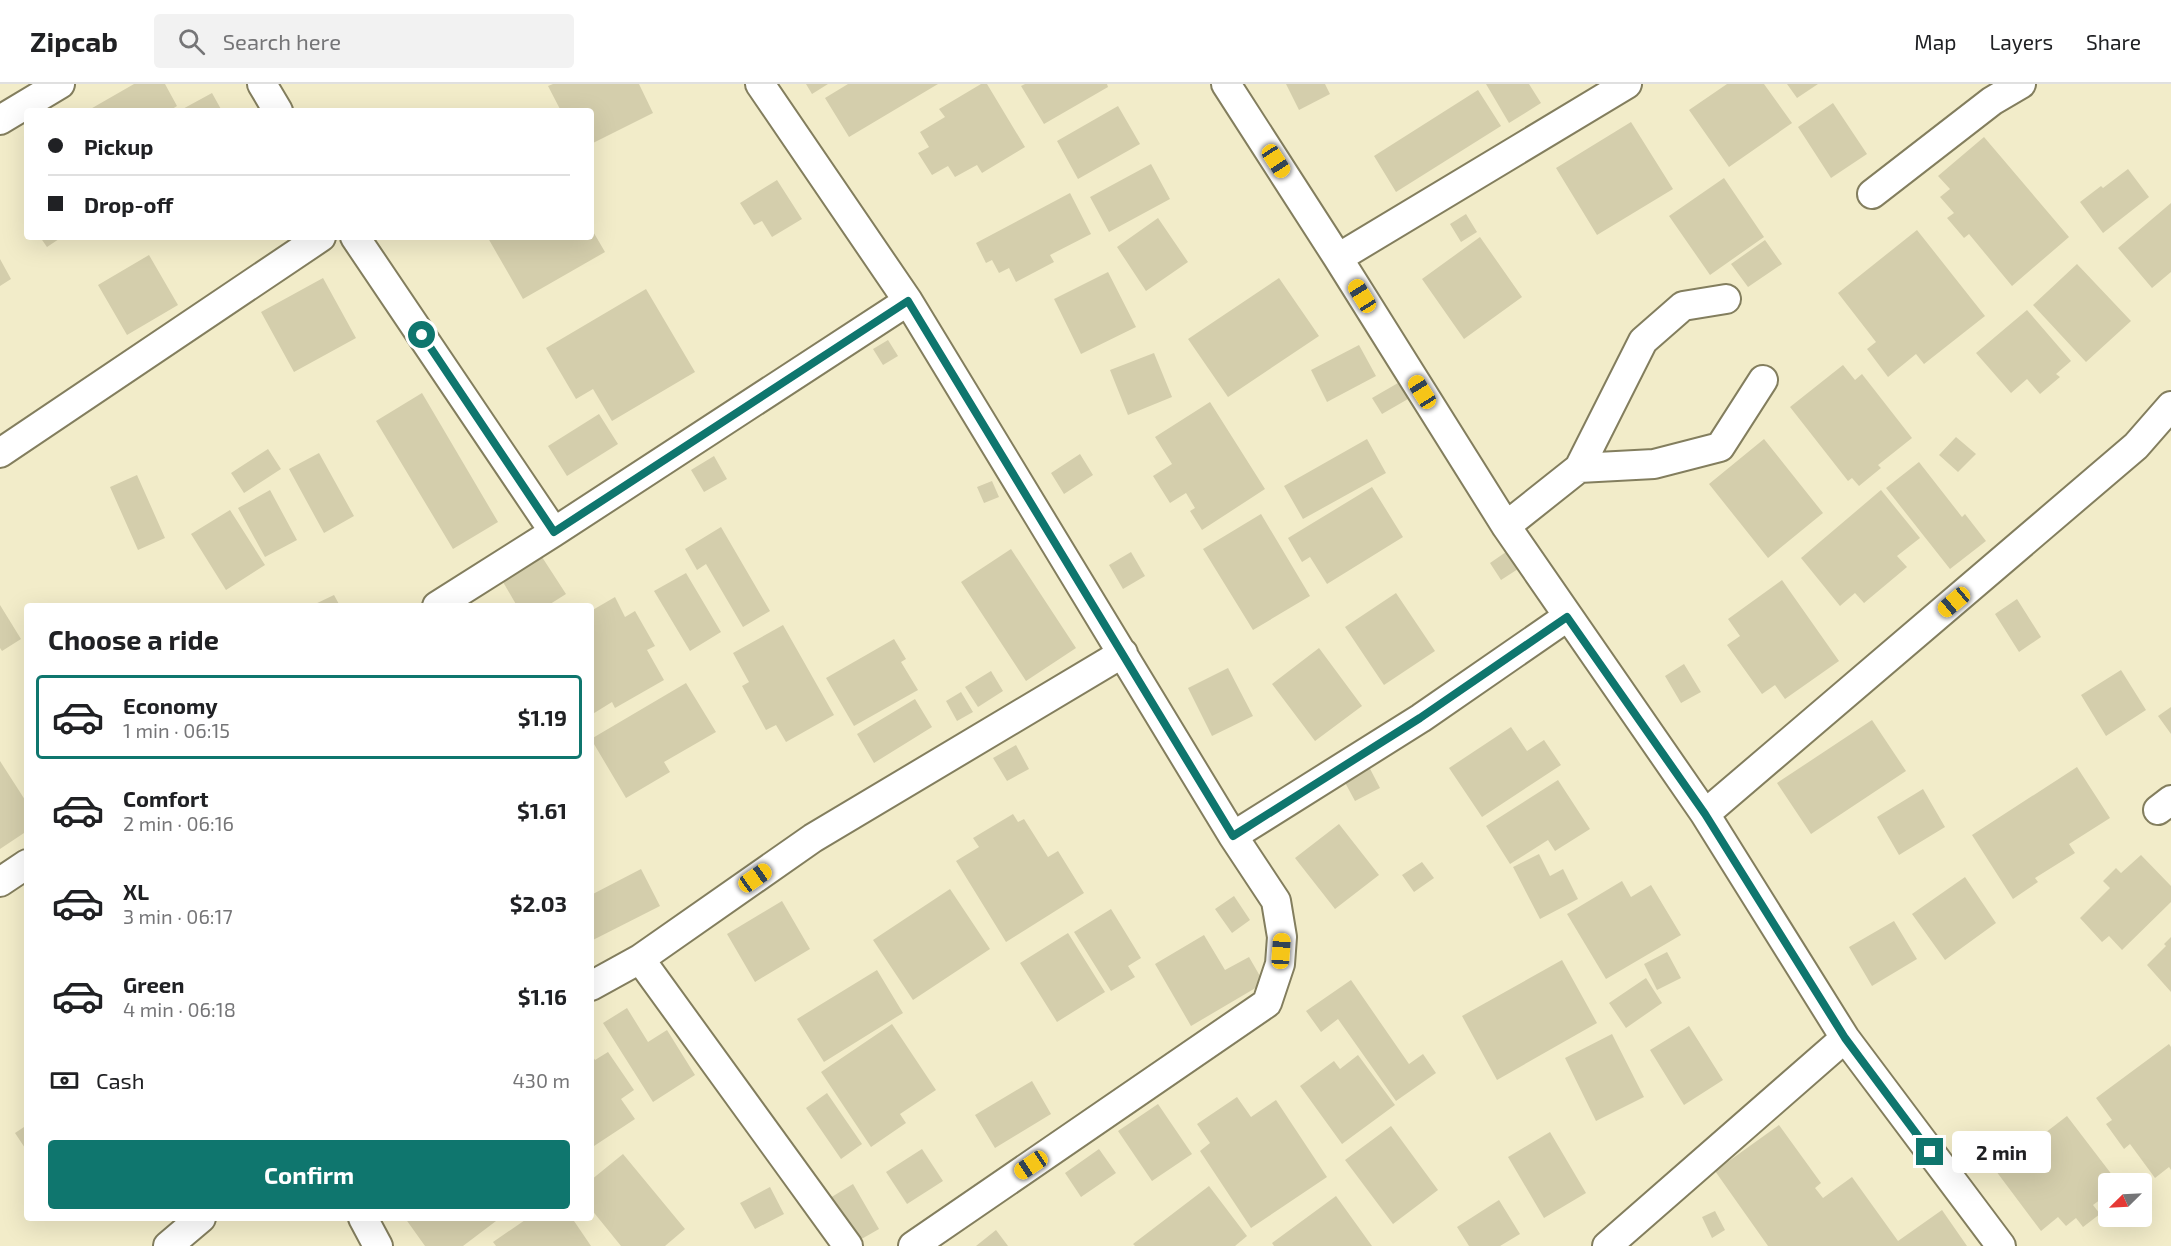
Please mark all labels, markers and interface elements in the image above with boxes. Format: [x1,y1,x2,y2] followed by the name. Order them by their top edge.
[154,14,574,68] search box
[30,24,118,58] text: Zipcab
[175,25,208,58] icon: search
[223,28,341,54] text: Search here
[1914,29,1956,54] text: Map
[1989,29,2053,54] text: Layers
[2086,29,2141,54] text: Share
[84,133,153,159] text: Pickup
[1259,141,1293,181] car
[84,191,173,217] text: Drop-off
[1345,276,1379,316] car
[408,321,435,348] route start
[1405,372,1439,412] car
[1934,584,1974,620] car
[48,623,219,655] text: Choose a ride
[51,690,105,744] icon: car
[123,692,218,718] text: Economy
[518,704,567,730] text: $1.19
[123,718,230,742] text: 1 min · 06:15
[51,783,105,837] icon: car
[123,785,208,811] text: Comfort
[517,797,567,823] text: $1.61
[123,811,234,835] text: 2 min · 06:16
[735,860,775,896] car
[51,876,105,930] icon: car
[123,878,149,904] text: XL
[510,890,567,916] text: $2.03
[123,904,233,928] text: 3 min · 06:17
[1271,932,1291,970] car
[51,969,105,1023] icon: car
[123,971,185,997] text: Green
[518,983,567,1009] text: $1.16
[123,997,236,1021] text: 4 min · 06:18
[48,1064,81,1097] icon: cash
[96,1067,145,1093] text: Cash
[513,1068,570,1092] text: 430 m
[1951,1131,2050,1173] callout: 2 min
[1916,1138,1943,1165] route end
[48,1140,570,1209] button: Confirm
[1976,1140,2027,1164] text: 2 min
[1011,1147,1051,1183] car
[2098,1173,2152,1227] north arrow
[2098,1173,2152,1227] map controls

